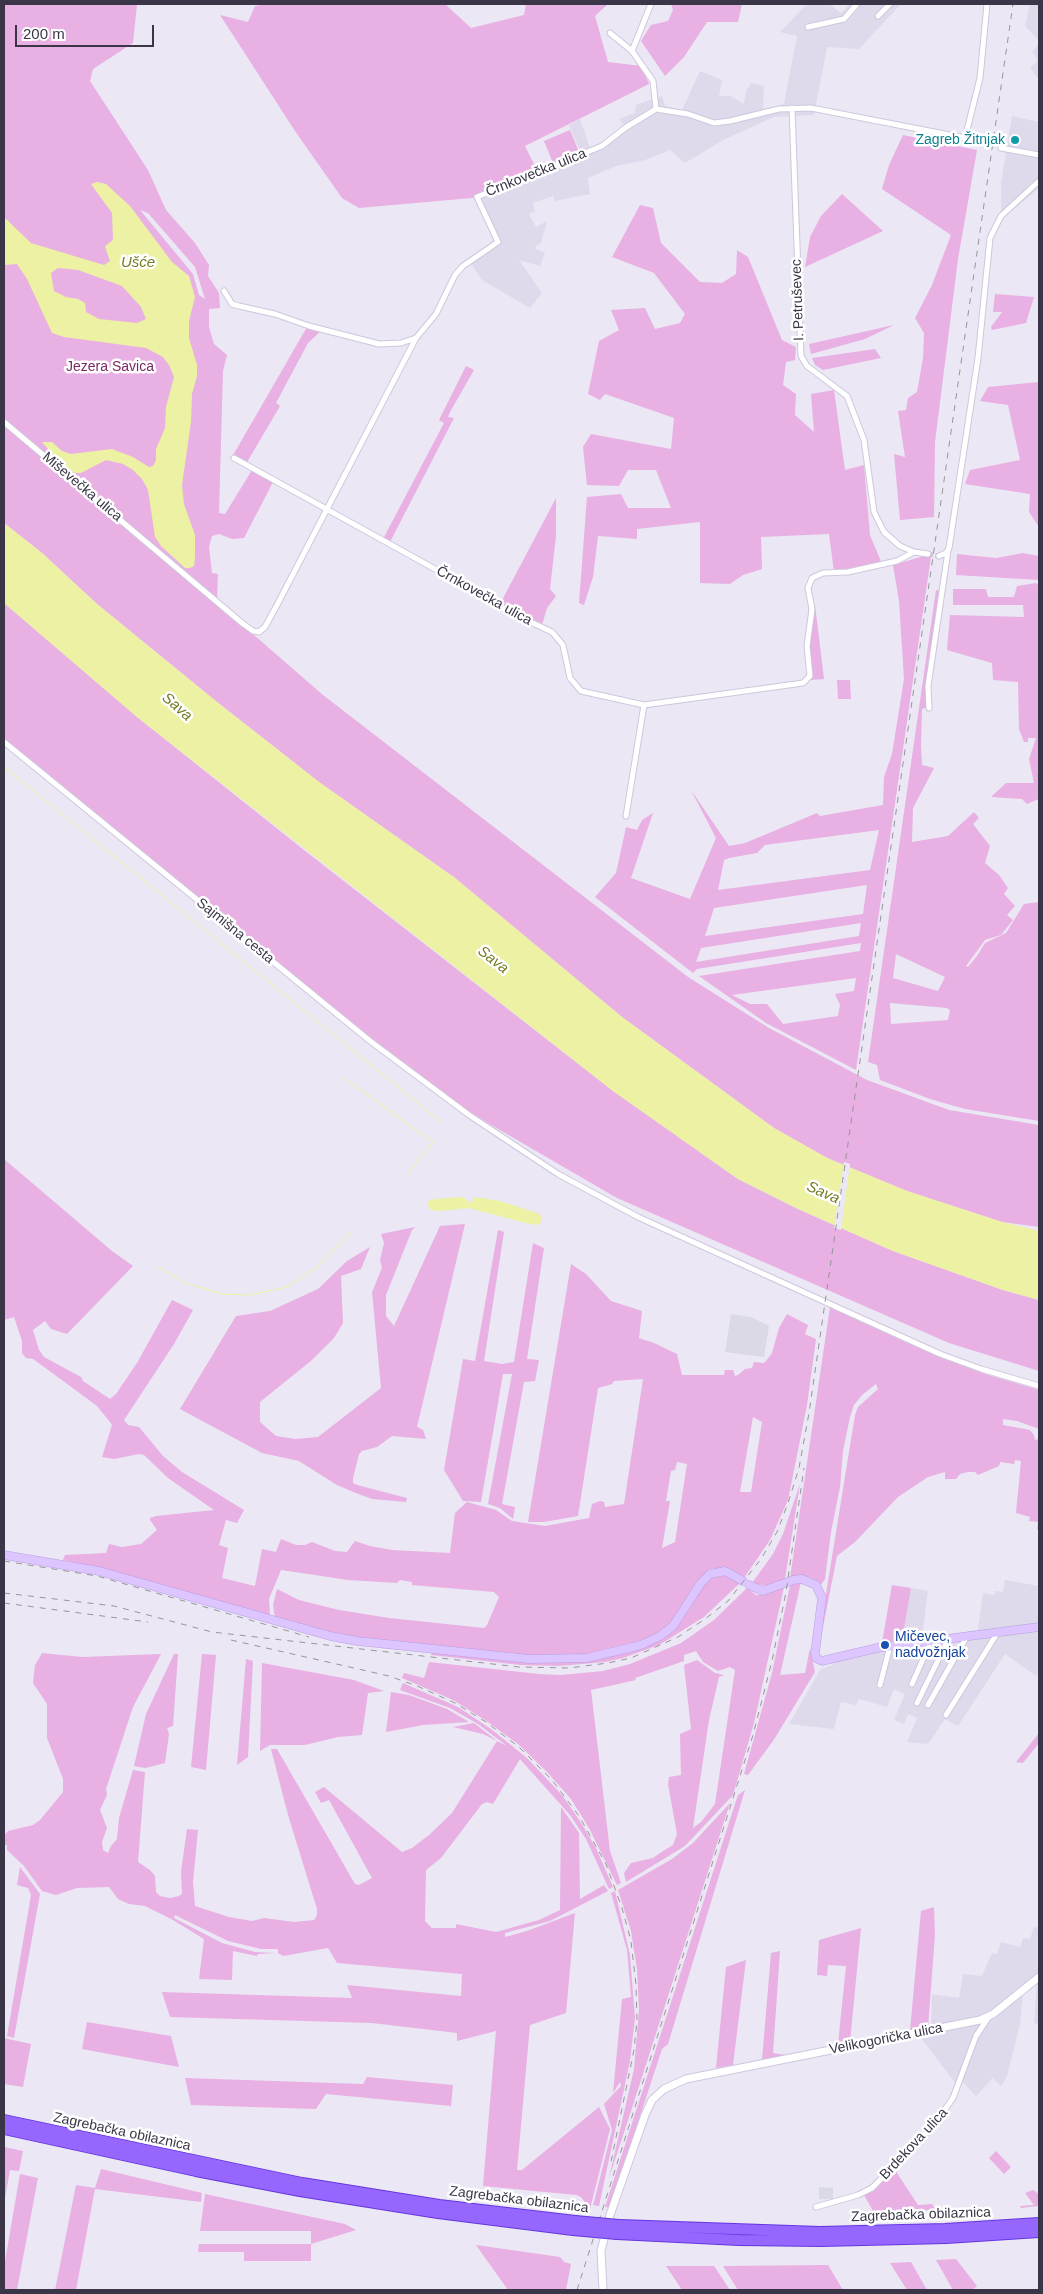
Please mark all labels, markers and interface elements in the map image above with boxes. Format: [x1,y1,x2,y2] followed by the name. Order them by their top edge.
[18,15,156,47] scale bar
[23,25,65,42] text: 200 m
[916,132,1005,148] place label: Zagreb Žitnjak
[1009,134,1021,146] marker: Zagreb Žitnjak
[483,145,589,201] street label: Črnkovečka ulica
[121,254,155,272] water label: Ušće
[788,259,808,341] street label: I. Petruševec
[66,359,154,375] park label: Jezera Savica
[39,449,125,525] street label: Miševečka ulica
[433,563,535,629] street label: Črnkovečka ulica
[158,689,196,725] water label: Sava
[193,895,277,967] street label: Sajmišna cesta
[474,942,512,978] water label: Sava
[804,1178,842,1208] water label: Sava
[895,1629,966,1661] place label: Mičevec, nadvožnjak
[879,1639,891,1651] marker: Mičevec, nadvožnjak
[828,2020,944,2058] street label: Velikogorička ulica
[877,2105,951,2183] street label: Brdekova ulica
[52,2109,192,2155] street label: Zagrebačka obilaznica
[448,2183,590,2217] street label: Zagrebačka obilaznica
[851,2204,991,2226] street label: Zagrebačka obilaznica

